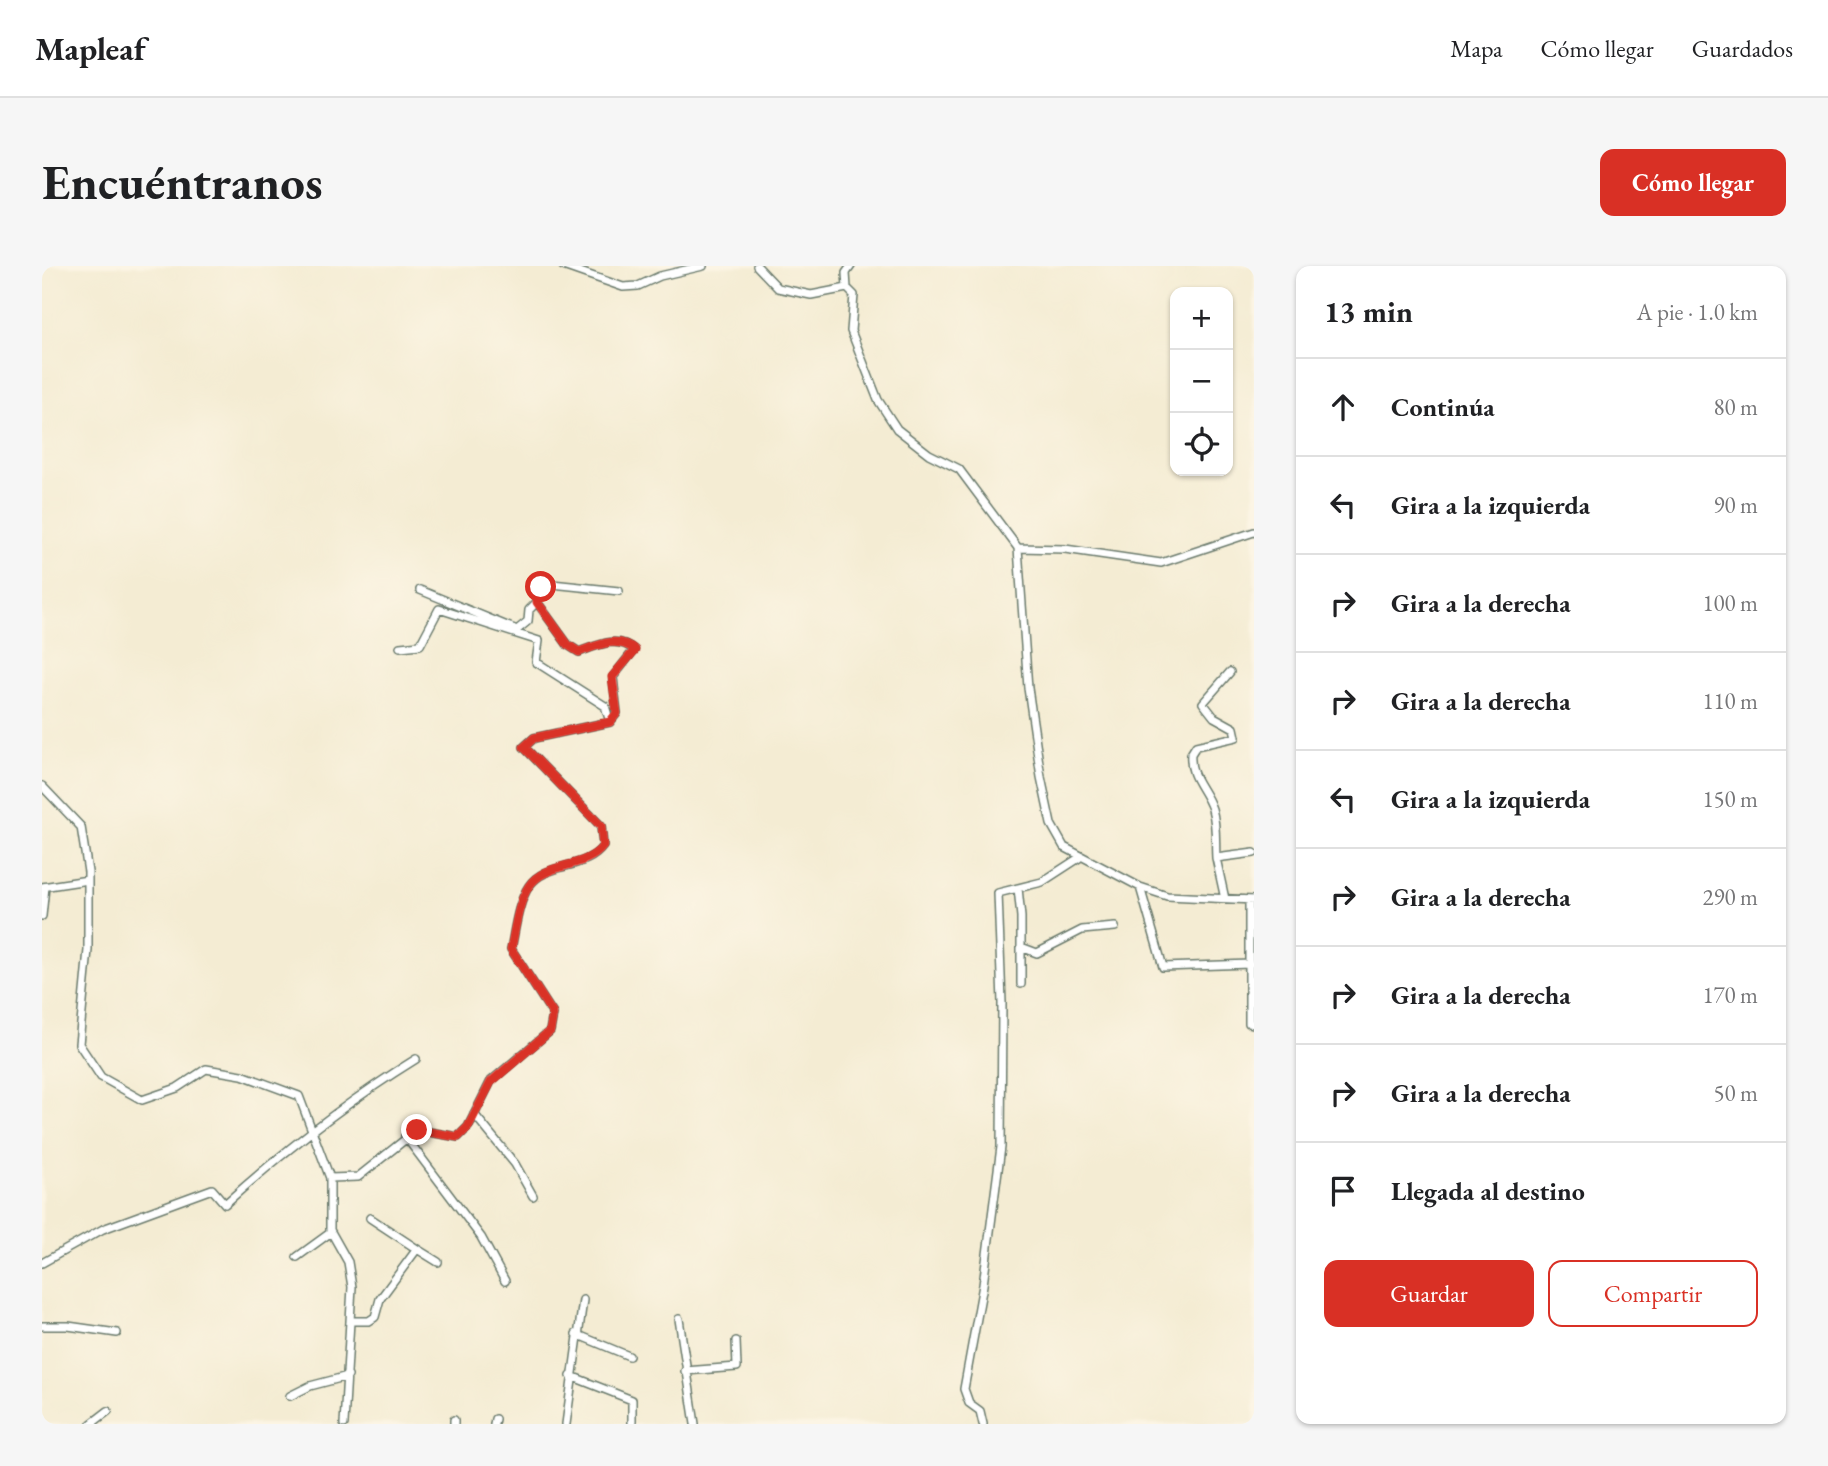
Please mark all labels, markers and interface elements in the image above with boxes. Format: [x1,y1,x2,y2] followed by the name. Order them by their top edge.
[35,27,146,70] text: Mapleaf
[1450,33,1503,64] text: Mapa
[1541,33,1654,64] text: Cómo llegar
[1692,33,1793,64] text: Guardados
[1600,149,1786,216] button: Cómo llegar
[42,150,323,214] text: Encuéntranos
[1170,287,1233,476] map controls
[1170,287,1233,350] button: +
[1324,292,1413,331] text: 13 min
[1636,297,1758,327] text: A pie · 1.0 km
[1170,350,1233,413] button: −
[1324,388,1362,426] icon: ahead
[1391,390,1495,424] text: Continúa
[1713,392,1758,422] text: 80 m
[1170,413,1233,476] button: locate
[1324,486,1362,524] icon: left
[1391,488,1590,522] text: Gira a la izquierda
[1713,490,1758,520] text: 90 m
[525,571,556,602] route start
[1324,584,1362,622] icon: right
[1391,586,1571,620] text: Gira a la derecha
[1702,588,1758,618] text: 100 m
[1324,682,1362,720] icon: right
[1391,684,1571,718] text: Gira a la derecha
[1702,686,1758,716] text: 110 m
[1324,780,1362,818] icon: left
[1391,782,1590,816] text: Gira a la izquierda
[1702,784,1758,814] text: 150 m
[1324,878,1362,916] icon: right
[1391,880,1571,914] text: Gira a la derecha
[1702,882,1758,912] text: 290 m
[1324,976,1362,1014] icon: right
[1391,978,1571,1012] text: Gira a la derecha
[1702,980,1758,1010] text: 170 m
[1324,1074,1362,1112] icon: right
[1391,1076,1571,1110] text: Gira a la derecha
[1713,1078,1758,1108] text: 50 m
[401,1114,432,1145] route end
[1324,1172,1362,1210] icon: arrive
[1391,1174,1585,1208] text: Llegada al destino
[1324,1260,1534,1327] button: Guardar
[1548,1260,1758,1327] button: Compartir

